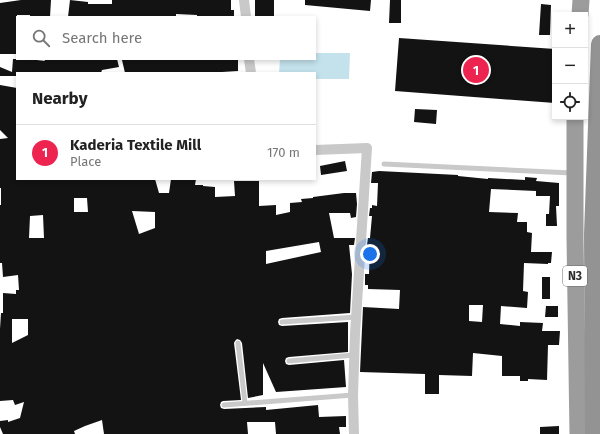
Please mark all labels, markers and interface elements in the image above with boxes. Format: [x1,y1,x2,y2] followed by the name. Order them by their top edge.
[552,12,588,120] map controls
[552,12,588,48] button: +
[16,16,316,60] search box
[30,27,52,49] icon: search
[62,29,142,47] text: Search here
[552,48,588,84] button: −
[463,55,489,85] pin: 1
[552,84,588,120] button: locate
[32,88,87,109] text: Nearby
[70,136,201,154] text: Kaderia Textile Mill
[42,145,48,160] text: 1
[267,145,300,160] text: 170 m
[70,154,101,169] text: Place
[360,244,380,264] your location
[563,266,587,286] road number: N3

